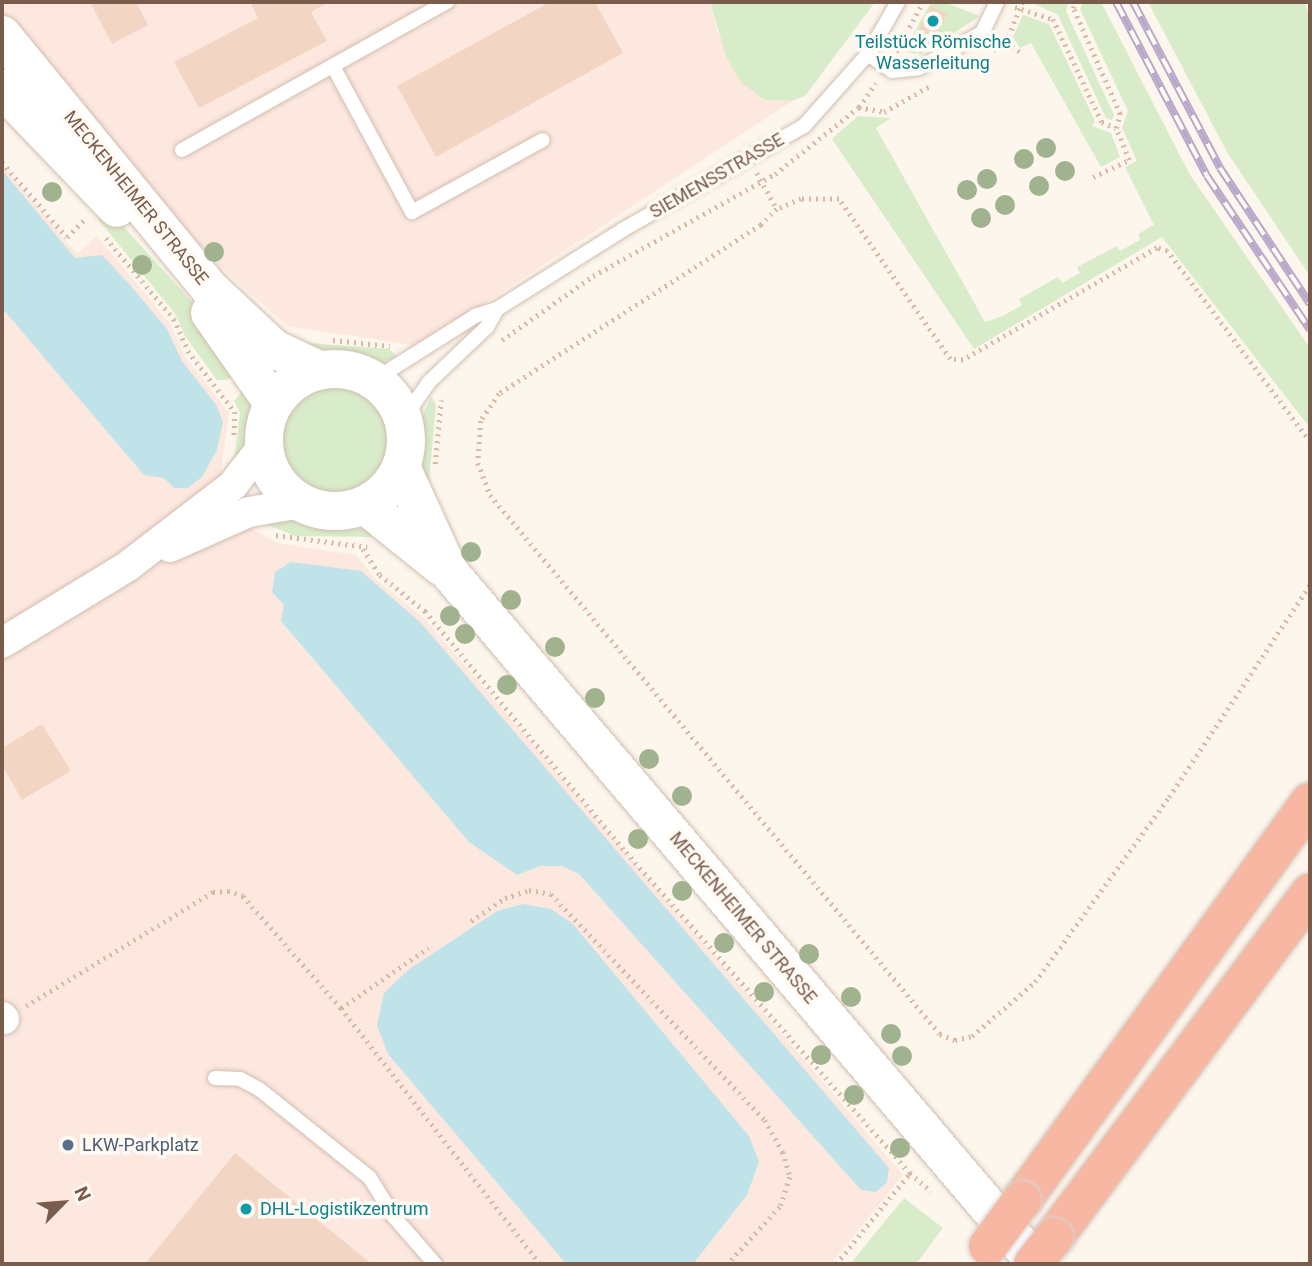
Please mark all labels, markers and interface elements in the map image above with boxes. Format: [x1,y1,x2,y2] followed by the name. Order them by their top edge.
[925,13,941,29] marker: Teilstück Römische Wasserleitung
[855,32,1011,74] place label: Teilstück Römische Wasserleitung
[59,107,213,289] street label: MECKENHEIMER STRASSE
[646,129,788,223] street label: SIEMENSSTRASSE
[665,828,821,1008] street label: MECKENHEIMER STRASSE
[82,1134,199,1156] place label: LKW-Parkplatz
[60,1137,76,1153] marker: LKW-Parkplatz
[28,1168,98,1238] north arrow
[69,1183,96,1205] text: N
[260,1198,428,1220] place label: DHL-Logistikzentrum
[238,1201,254,1217] marker: DHL-Logistikzentrum

